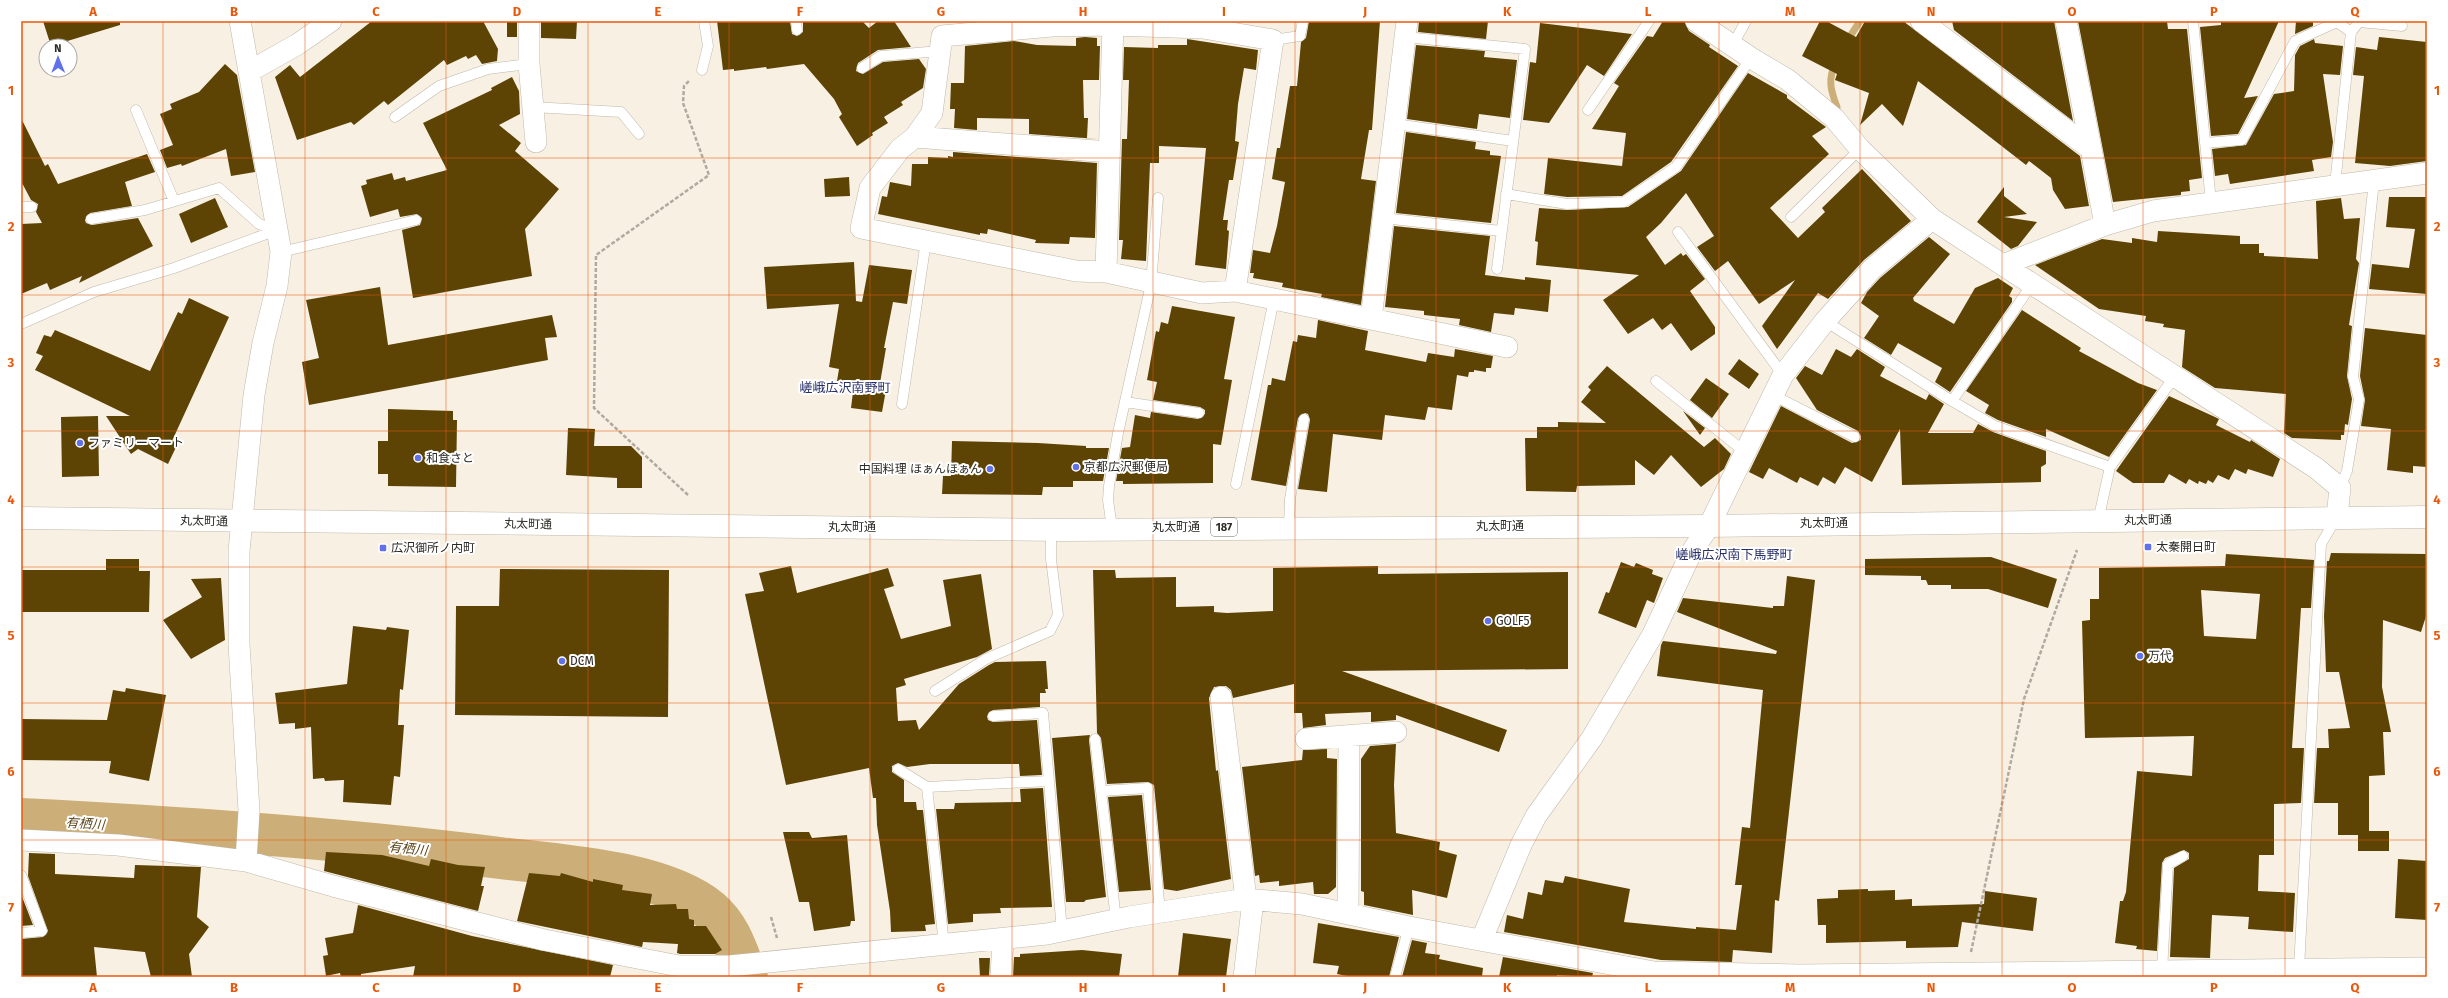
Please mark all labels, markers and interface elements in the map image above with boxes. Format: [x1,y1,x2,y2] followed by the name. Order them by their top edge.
[88,4,97,19] text: A
[230,4,238,19] text: B
[372,4,380,19] text: C
[513,4,522,19] text: D
[655,4,662,19] text: E
[797,4,804,19] text: F
[937,4,945,19] text: G
[1079,4,1087,19] text: H
[1222,4,1226,19] text: I
[1362,4,1367,19] text: J
[1503,4,1512,19] text: K
[1645,4,1652,19] text: L
[1785,4,1795,19] text: M
[1927,4,1935,19] text: N
[2068,4,2077,19] text: O
[2210,4,2218,19] text: P
[2351,4,2361,19] text: Q
[38,38,78,78] north arrow
[54,42,62,55] text: N
[8,83,14,98] text: 1
[2434,83,2440,98] text: 1
[8,219,15,234] text: 2
[2434,219,2441,234] text: 2
[7,355,15,370] text: 3
[2433,355,2441,370] text: 3
[799,380,891,395] district label: 嵯峨広沢南野町
[88,436,184,450] place label: ファミリーマート
[75,438,85,448] marker: ファミリーマート
[426,451,474,465] place label: 和食さと
[413,453,423,463] marker: 和食さと
[1084,460,1168,474] place label: 京都広沢郵便局
[859,462,982,476] place label: 中国料理 ほぁんほぁん
[1071,462,1081,472] marker: 京都広沢郵便局
[985,464,995,474] marker: 中国料理 ほぁんほぁん
[7,492,15,507] text: 4
[2433,492,2441,507] text: 4
[2124,513,2172,527] street label: 丸太町通
[180,514,228,528] street label: 丸太町通
[1800,516,1848,530] street label: 丸太町通
[504,517,552,531] street label: 丸太町通
[1211,518,1237,536] road number: 187
[1476,519,1524,533] street label: 丸太町通
[828,520,876,534] street label: 丸太町通
[1152,520,1200,534] street label: 丸太町通
[2156,540,2216,554] place label: 太秦開日町
[391,541,475,555] place label: 広沢御所ノ内町
[2143,542,2153,552] marker: 太秦開日町
[378,543,388,553] marker: 広沢御所ノ内町
[1675,547,1793,562] district label: 嵯峨広沢南下馬野町
[1496,614,1530,628] place label: GOLF5
[1483,616,1493,626] marker: GOLF5
[8,628,15,643] text: 5
[2434,628,2441,643] text: 5
[2148,649,2172,663] place label: 万代
[2135,651,2145,661] marker: 万代
[570,654,594,668] place label: DCM
[557,656,567,666] marker: DCM
[7,764,15,779] text: 6
[2433,764,2441,779] text: 6
[65,815,107,832] water label: 有栖川
[388,839,430,858] water label: 有栖川
[8,900,14,915] text: 7
[2434,900,2440,915] text: 7
[88,980,97,995] text: A
[230,980,238,995] text: B
[372,980,380,995] text: C
[513,980,522,995] text: D
[655,980,662,995] text: E
[797,980,804,995] text: F
[937,980,945,995] text: G
[1079,980,1087,995] text: H
[1222,980,1226,995] text: I
[1362,980,1367,995] text: J
[1503,980,1512,995] text: K
[1645,980,1652,995] text: L
[1785,980,1795,995] text: M
[1927,980,1935,995] text: N
[2068,980,2077,995] text: O
[2210,980,2218,995] text: P
[2351,980,2361,995] text: Q

